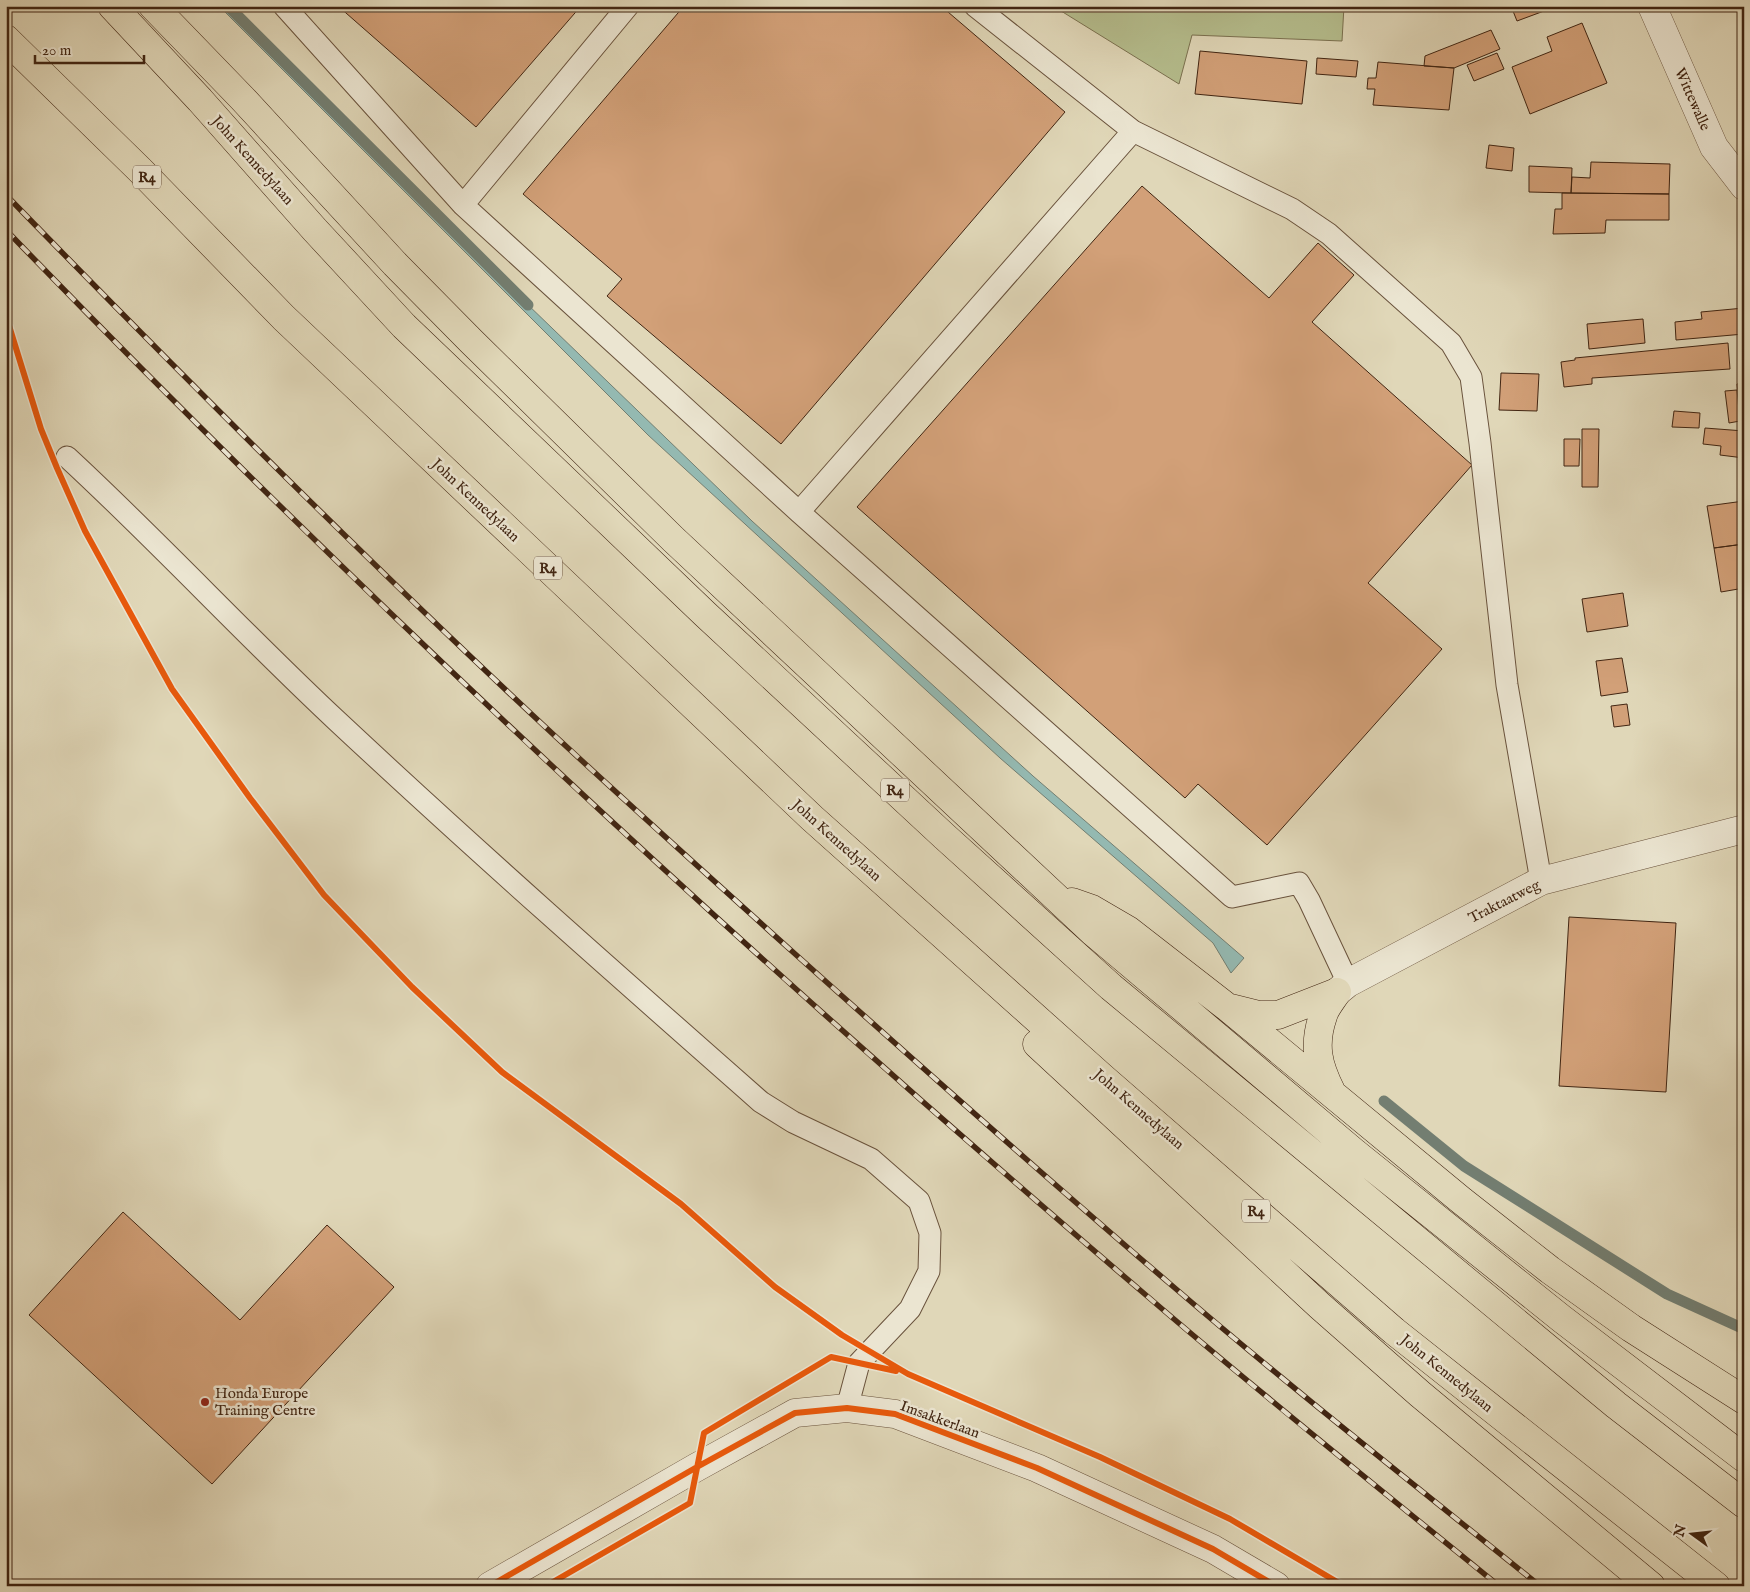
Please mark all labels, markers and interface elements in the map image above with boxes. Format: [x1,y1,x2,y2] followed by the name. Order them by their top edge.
[35,32,144,64] scale bar
[42,41,72,60] text: 20 m
[1670,65,1715,134] street label: Wittewalle
[206,110,298,209] street label: John Kennedylaan
[133,166,161,188] road number: R4
[426,453,524,546] street label: John Kennedylaan
[534,556,562,580] road number: R4
[881,778,909,802] road number: R4
[787,794,885,886] street label: John Kennedylaan
[1465,875,1544,928] street label: Traktaatweg
[1088,1064,1188,1154] street label: John Kennedylaan
[1242,1200,1270,1222] road number: R4
[1395,1329,1497,1417] street label: John Kennedylaan
[215,1384,315,1420] place label: Honda Europe Training Centre
[199,1396,211,1408] marker: Honda Europe Training Centre
[897,1396,982,1443] street label: Imsakkerlaan
[1668,1510,1718,1560] north arrow
[1670,1523,1691,1540] text: N

